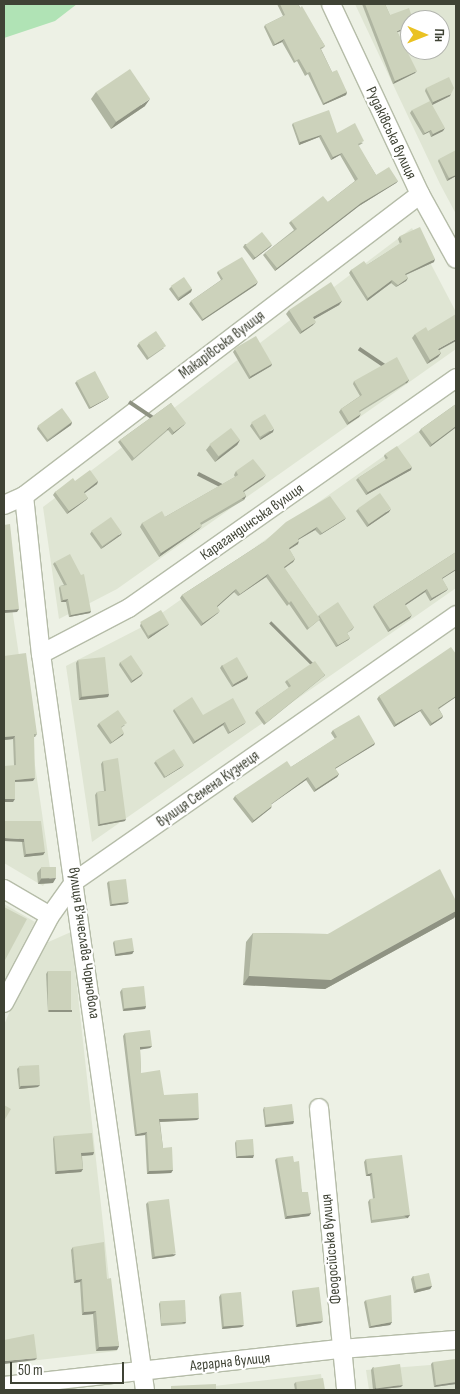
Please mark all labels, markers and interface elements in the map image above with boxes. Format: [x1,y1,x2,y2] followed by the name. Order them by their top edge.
[400,10,450,60] north arrow
[431,28,448,42] text: Пн
[362,84,420,182] street label: Рудаківська вулиця
[176,307,268,383] street label: Макарівська вулиця
[197,480,307,564] street label: Карагандинська вулиця
[153,747,263,831] street label: вулиця Семена Кузнеця
[64,866,104,1020] street label: вулиця В'ячеслава Чорновола
[317,1193,345,1305] street label: Феодосійська вулиця
[189,1349,271,1375] street label: Аграрна вулиця
[12,1352,126,1384] scale bar
[18,1361,43,1380] text: 50 m

